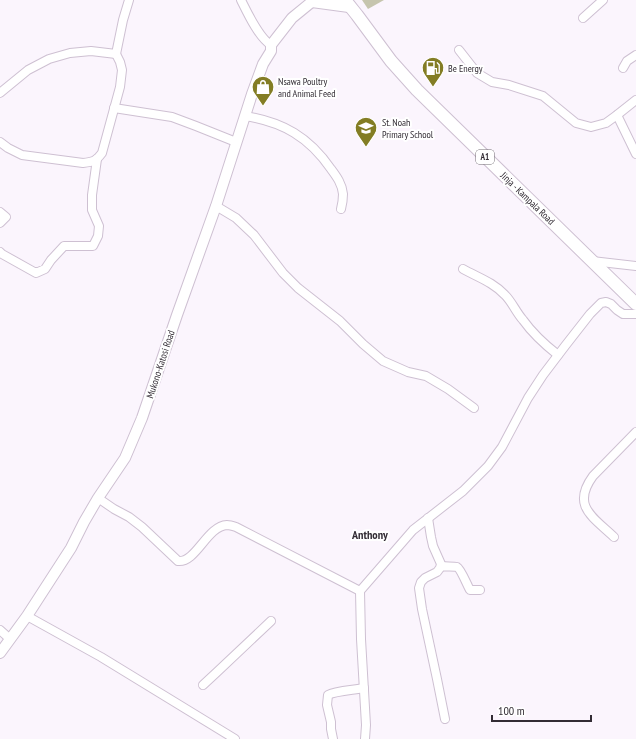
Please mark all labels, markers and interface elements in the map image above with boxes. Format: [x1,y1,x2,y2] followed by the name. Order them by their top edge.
[420,55,446,88] fuel station icon: Be Energy
[448,62,483,75] place label: Be Energy
[250,74,276,107] shop icon: Nsawa Poultry and Animal Feed
[278,75,335,100] place label: Nsawa Poultry and Animal Feed
[353,115,379,148] school or university icon: St. Noah Primary School
[382,116,434,141] place label: St. Noah Primary School
[476,150,494,164] road number: A1
[497,168,558,228] street label: Jinja - Kampala Road
[143,328,178,400] street label: Mukono-Katosi Road
[351,527,388,542] district label: Anthony
[492,697,591,723] scale bar
[498,703,525,718] text: 100 m

